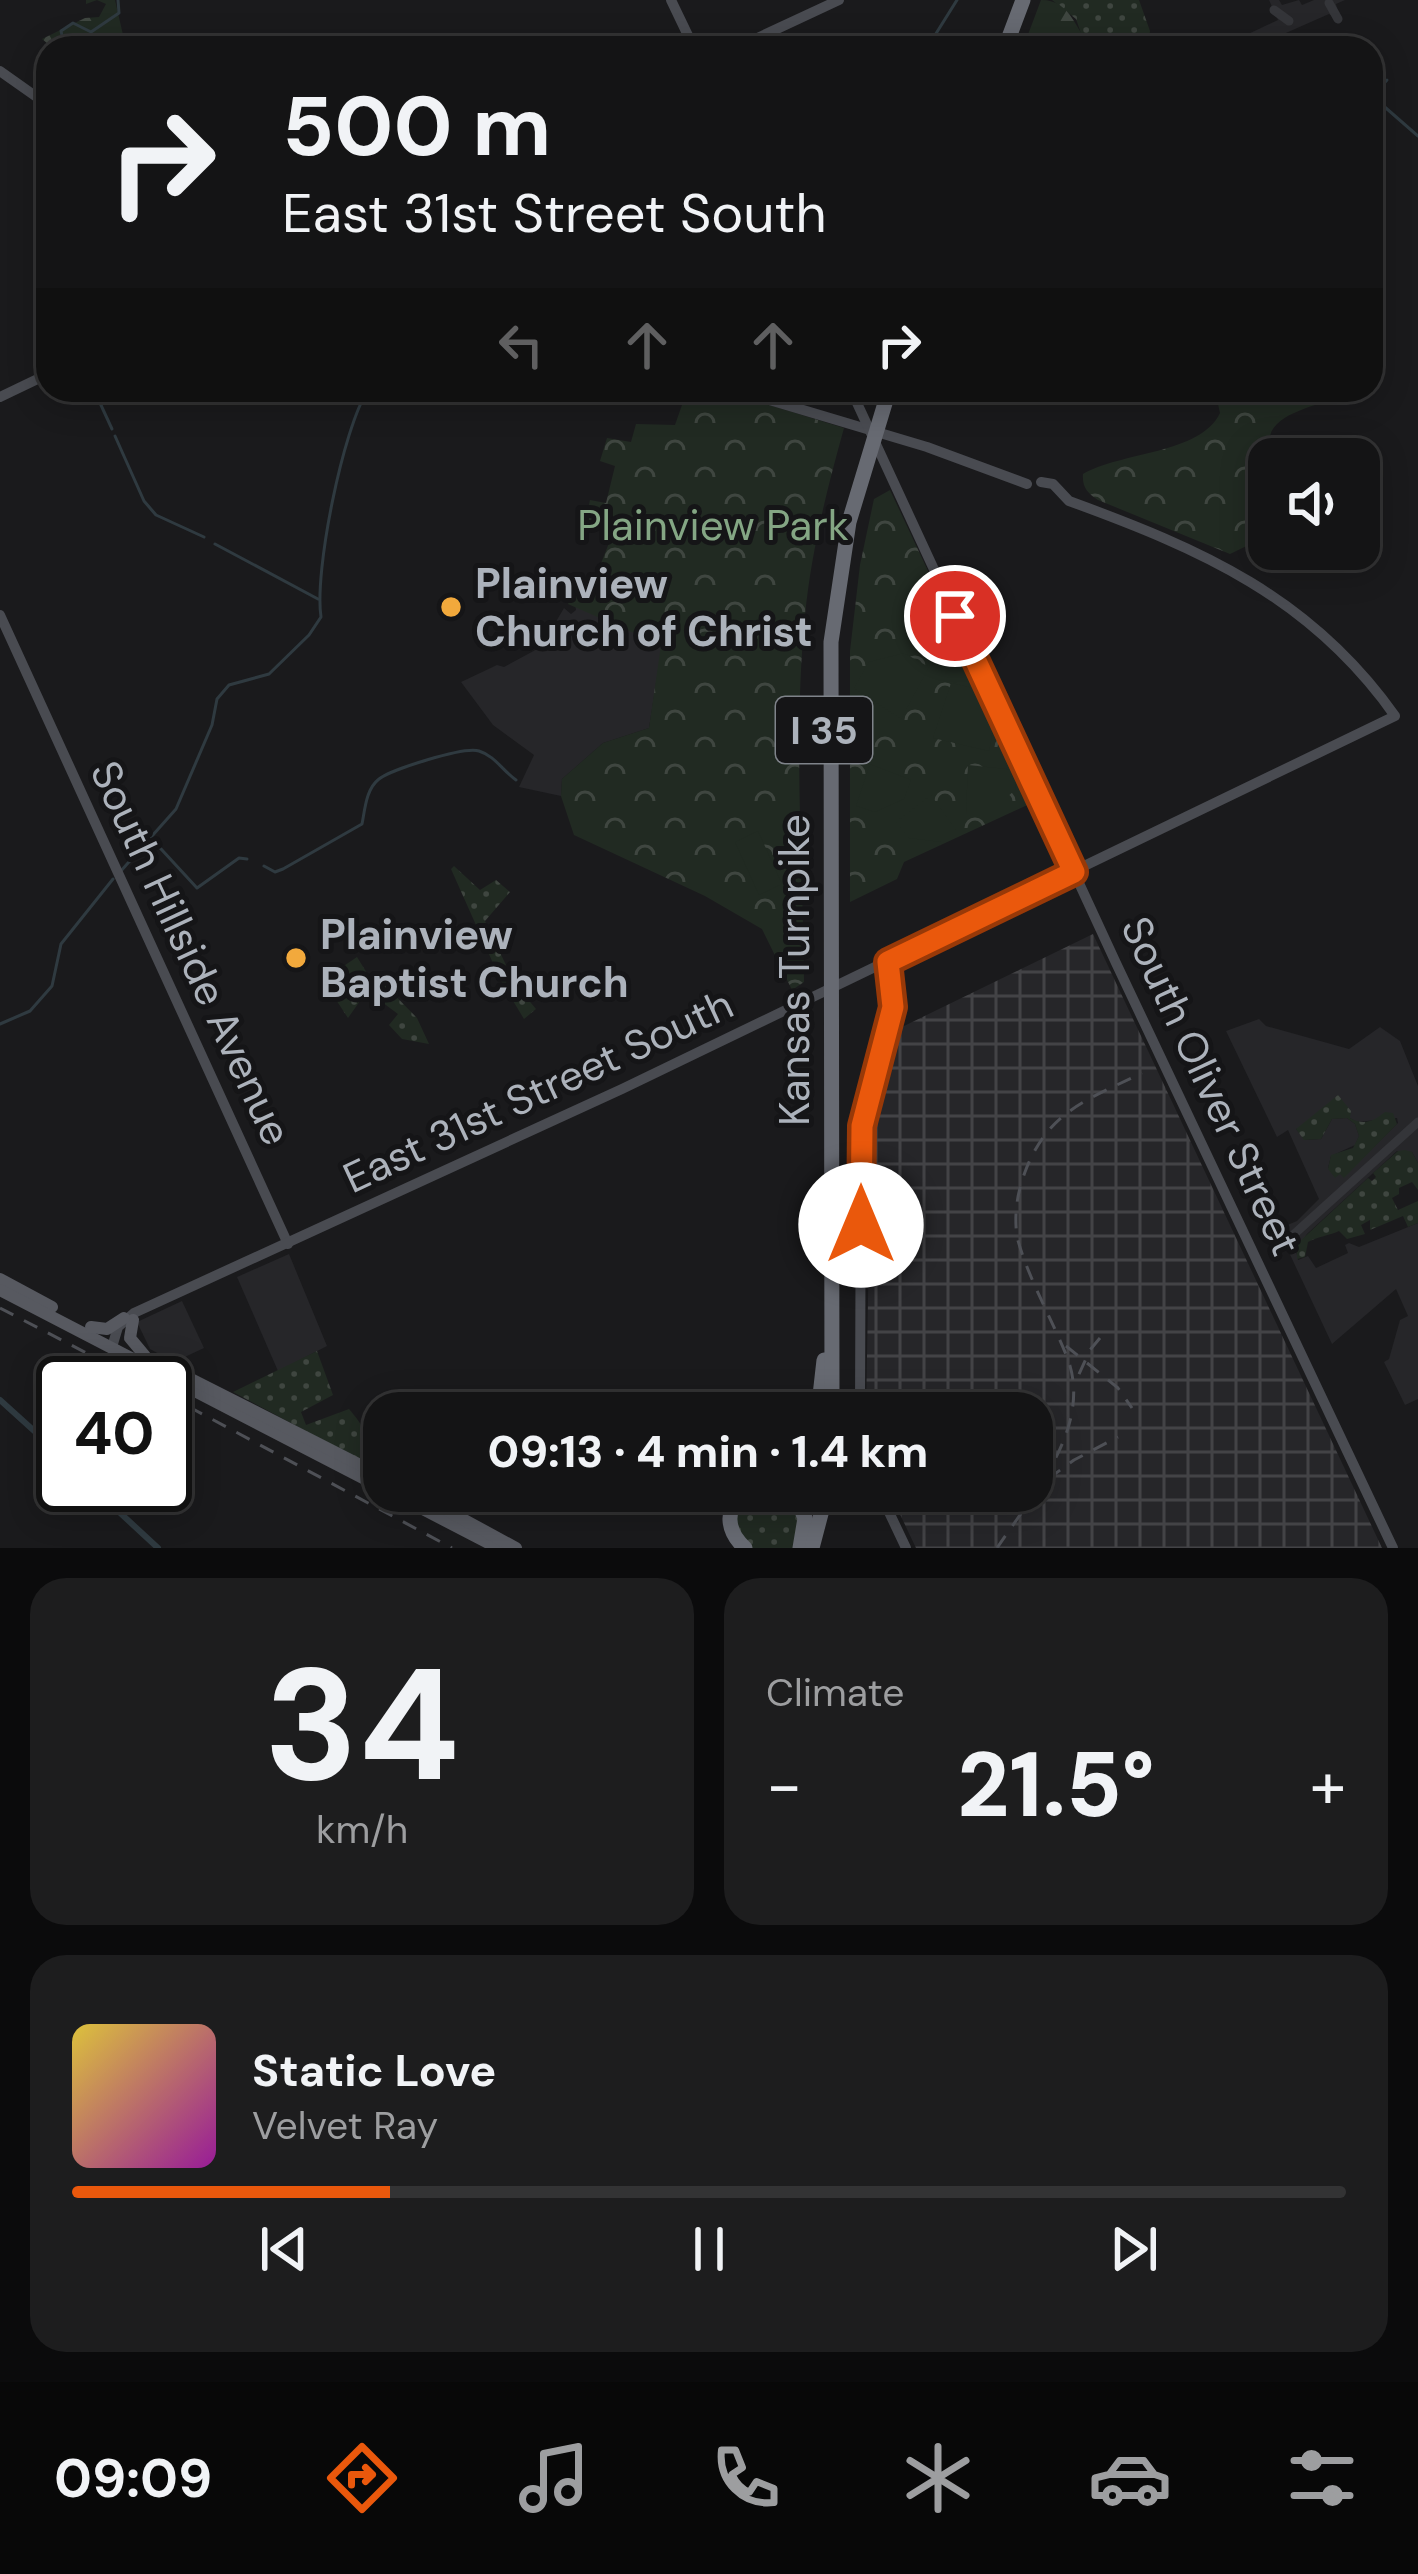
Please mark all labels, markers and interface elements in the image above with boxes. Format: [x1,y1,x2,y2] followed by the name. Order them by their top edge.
[282,72,551,181] text: 500 m
[84,84,240,240] icon: right
[282,178,827,249] text: East 31st Street South
[488,312,554,378] icon: left
[614,312,680,378] icon: ahead
[740,312,806,378] icon: ahead
[866,312,932,378] icon: right
[1248,438,1380,570] map controls
[1248,438,1380,570] button: sound
[577,498,849,553] park label: Plainview Park
[475,556,813,659] place label: Plainview Church of Christ
[904,565,1006,667] pin
[922,583,988,649] icon: arrive
[438,594,464,620] marker: Plainview Church of Christ
[776,697,872,763] road number: I 35
[78,752,304,1154] street label: South Hillside Avenue
[767,814,822,1126] street label: Kansas Turnpike
[320,907,629,1010] place label: Plainview Baptist Church
[1108,908,1314,1264] street label: South Oliver Street
[283,945,309,971] marker: Plainview Baptist Church
[334,977,742,1205] street label: East 31st Street South
[798,1162,924,1288] position arrow
[36,1356,192,1512] speed limit sign: 40
[488,1422,928,1481] text: 09:13 · 4 min · 1.4 km
[264,1624,460,1827] text: 34
[766,1667,904,1718] text: Climate
[957,1727,1155,1844] text: 21.5°
[766,1743,802,1828] text: −
[1310,1743,1346,1828] text: +
[316,1804,408,1855] text: km/h
[252,2041,496,2100] text: Static Love
[252,2100,438,2151] text: Velvet Ray
[251,2216,317,2282] icon: previous
[676,2216,742,2282] icon: pause
[1101,2216,1167,2282] icon: next
[320,2436,404,2520] icon: directions
[512,2436,596,2520] icon: music
[704,2436,788,2520] icon: phone
[896,2436,980,2520] icon: climate
[1088,2436,1172,2520] icon: car
[1280,2436,1364,2520] icon: filters
[54,2443,212,2514] text: 09:09

